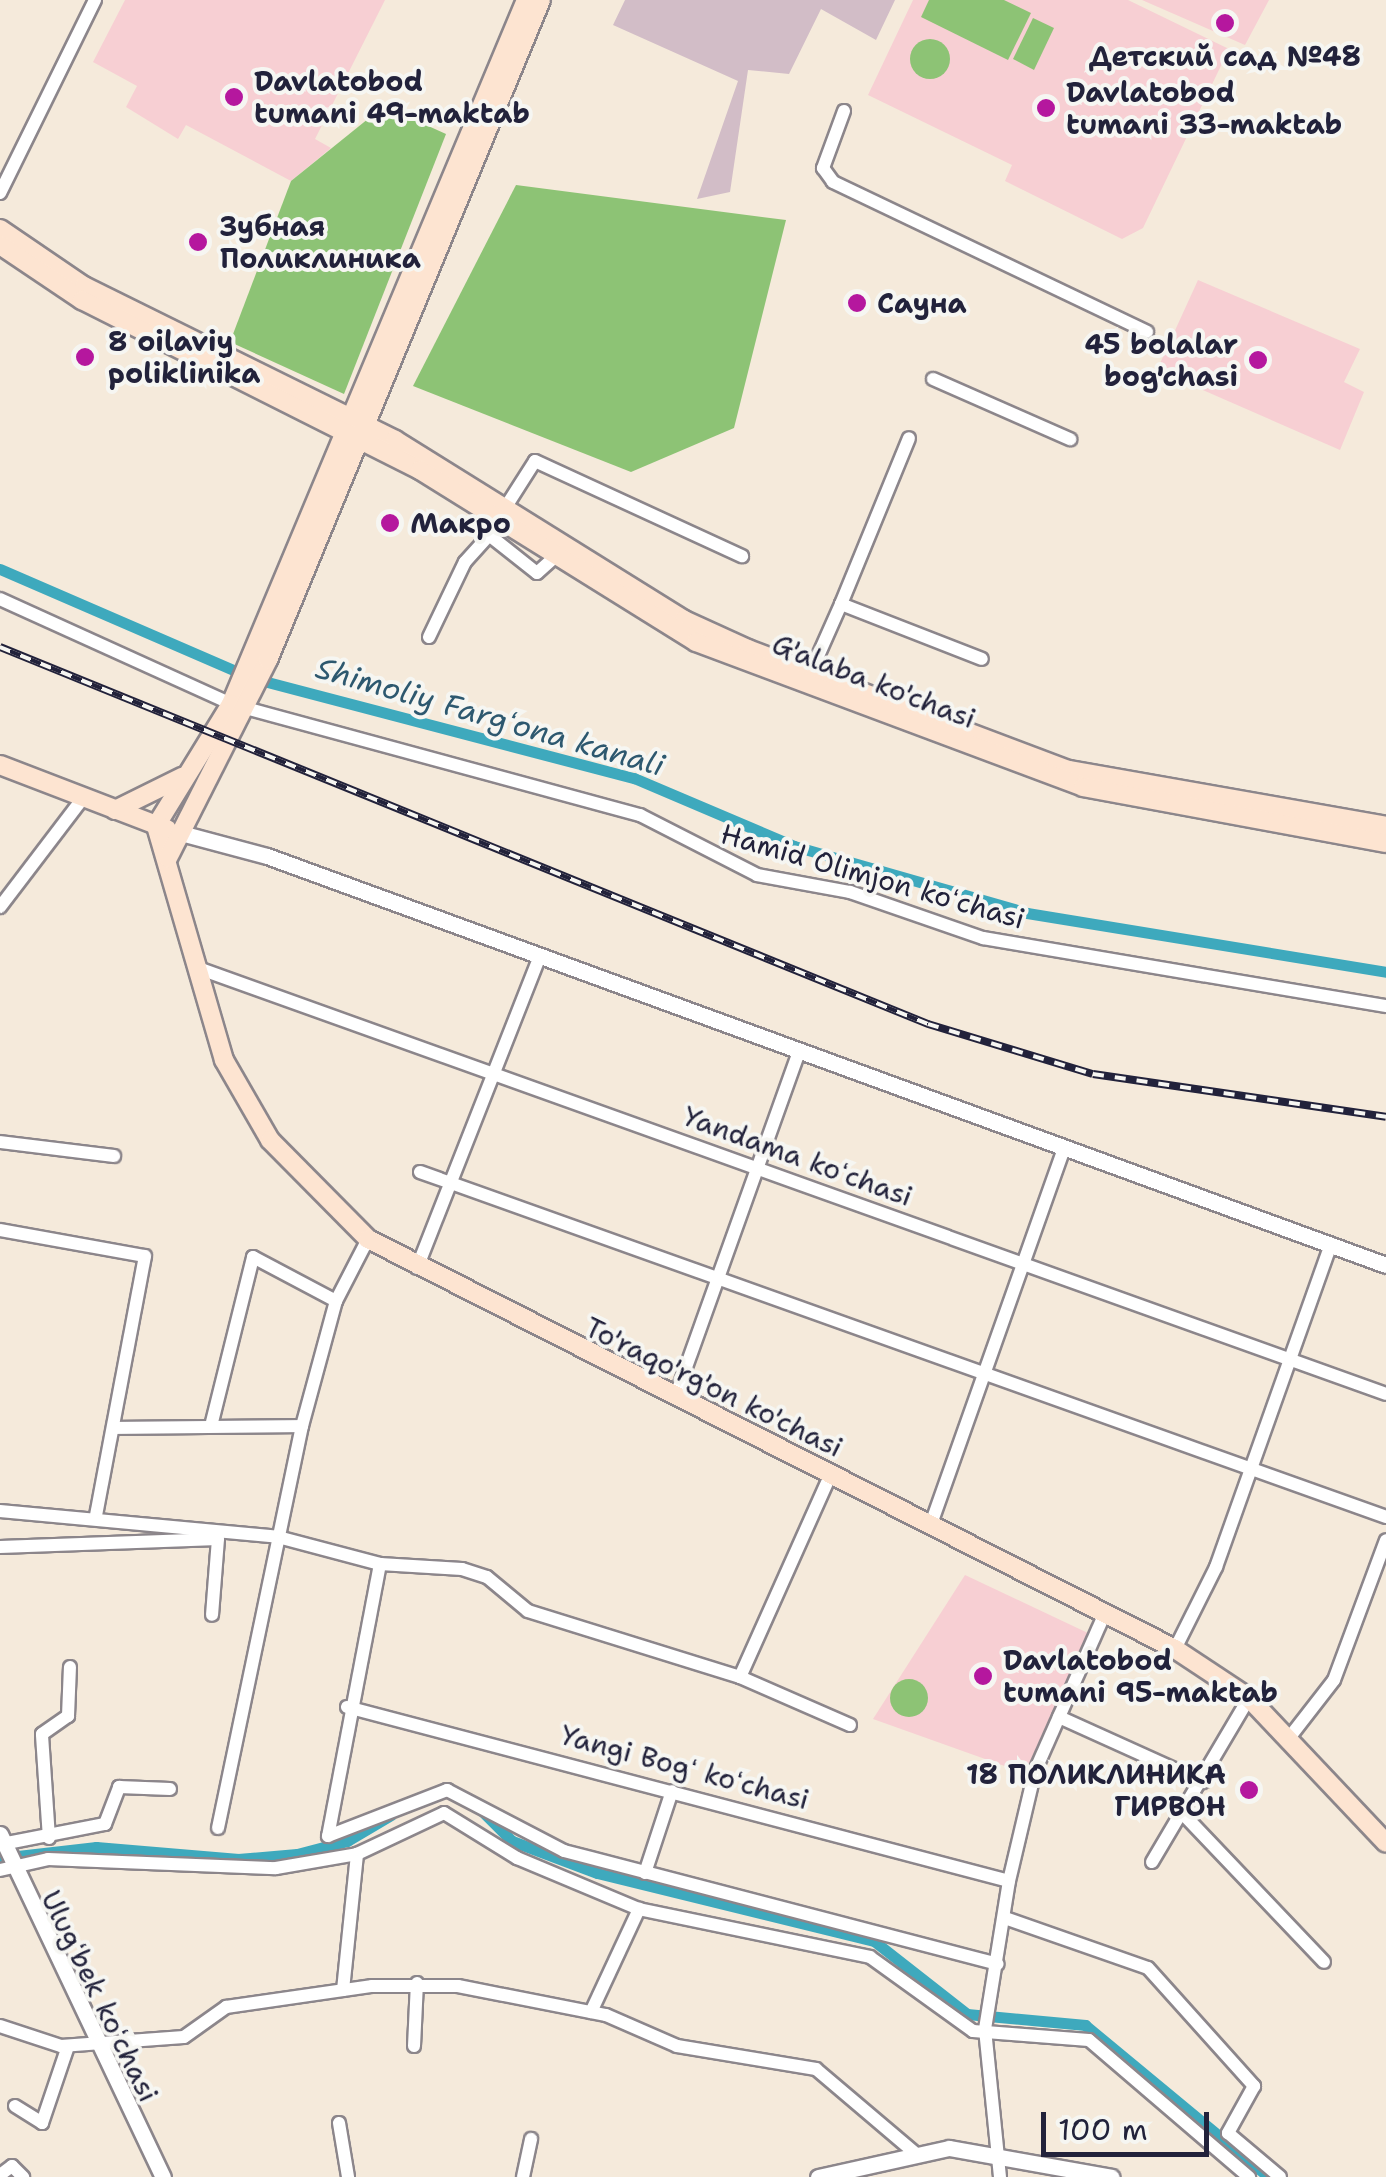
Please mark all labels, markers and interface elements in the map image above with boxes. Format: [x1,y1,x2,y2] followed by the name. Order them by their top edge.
[1214,12,1236,34] marker: Детский сад №48
[1089,39,1361,73] place label: Детский сад №48
[254,64,530,130] place label: Davlatobod tumani 49-maktab
[1066,75,1342,141] place label: Davlatobod tumani 33-maktab
[223,86,245,108] marker: Davlatobod tumani 49-maktab
[1035,97,1057,119] marker: Davlatobod tumani 33-maktab
[220,209,421,275] place label: Зубная Поликлиника
[185,229,211,255] marker: Зубная Поликлиника
[877,286,967,320] place label: Сауна
[846,292,868,314] marker: Сауна
[108,324,260,390] place label: 8 oilaviy poliklinika
[1084,327,1238,393] place label: 45 bolalar bog'chasi
[72,344,98,370] marker: 8 oilaviy poliklinika
[1247,349,1269,371] marker: 45 bolalar bog'chasi
[410,506,511,540] place label: Макро
[379,512,401,534] marker: Макро
[768,627,980,735] street label: G'alaba ko'chasi
[312,650,668,784] water label: Shimoliy Fargʻona kanali
[717,816,1029,936] street label: Hamid Olimjon koʻchasi
[679,1099,917,1213] street label: Yandama koʻchasi
[580,1310,848,1464] street label: To'raqo'rg'on ko'chasi
[1003,1643,1278,1709] place label: Davlatobod tumani 95-maktab
[972,1665,994,1687] marker: Davlatobod tumani 95-maktab
[557,1718,813,1816] street label: Yangi Bogʻ koʻchasi
[966,1757,1226,1823] place label: 18 ПОЛИКЛИНИКА ГИРВОН
[1236,1777,1262,1803] marker: 18 ПОЛИКЛИНИКА ГИРВОН
[34,1885,166,2107] street label: Ulugʻbek koʻchasi
[1046,2092,1214,2154] scale bar
[1058,2109,1148,2150] text: 100 m

